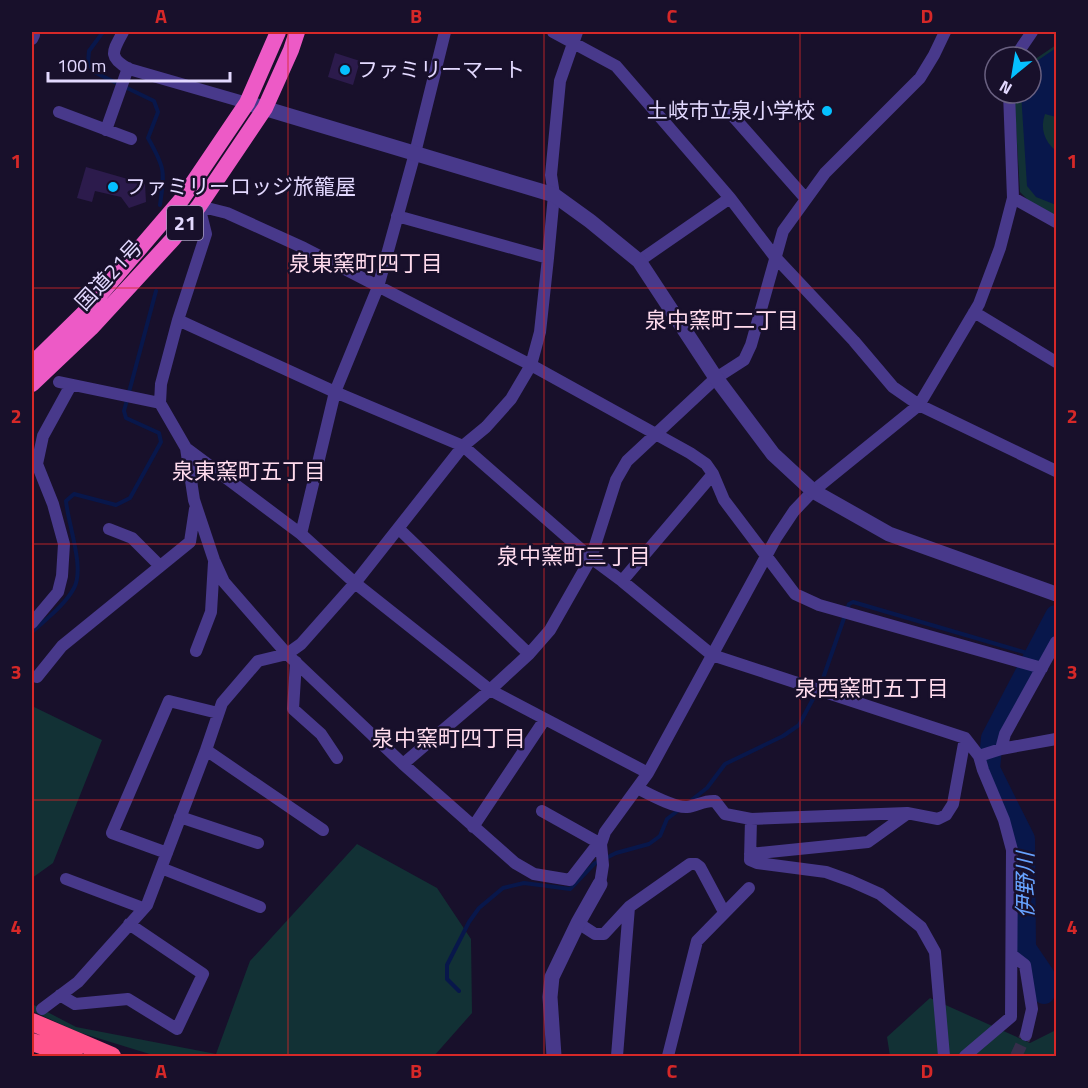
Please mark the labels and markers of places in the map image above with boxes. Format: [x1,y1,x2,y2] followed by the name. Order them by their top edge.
[357,53,525,85] place label: ファミリーマート
[338,63,352,77] marker: ファミリーマート
[647,94,815,126] place label: 土岐市立泉小学校
[820,104,834,118] marker: 土岐市立泉小学校
[125,170,356,202] place label: ファミリーロッジ旅籠屋
[106,180,120,194] marker: ファミリーロッジ旅籠屋

